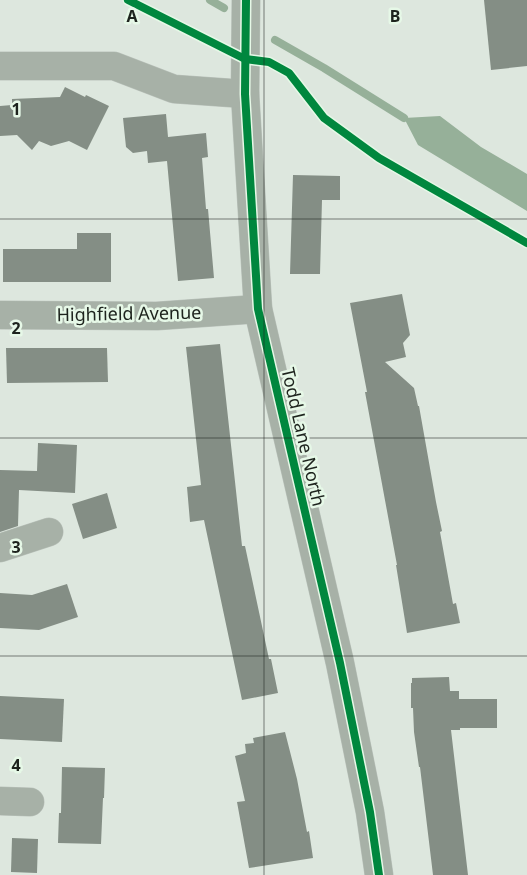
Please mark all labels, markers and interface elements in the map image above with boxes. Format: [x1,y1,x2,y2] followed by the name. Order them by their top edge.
[126,5,138,27] text: A
[390,5,400,27] text: B
[11,98,21,120] text: 1
[56,300,202,326] street label: Highfield Avenue
[11,317,21,339] text: 2
[276,365,332,508] street label: Todd Lane North
[11,536,21,558] text: 3
[11,754,21,776] text: 4

